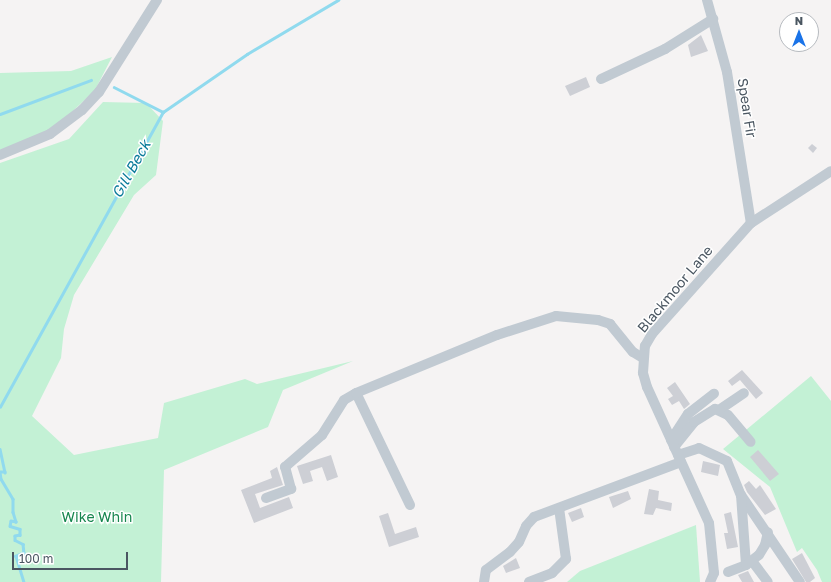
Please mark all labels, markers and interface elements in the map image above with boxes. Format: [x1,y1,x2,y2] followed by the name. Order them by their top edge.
[779,12,819,52] north arrow
[795,14,803,27] text: N
[734,77,760,139] street label: Spear Fir
[108,137,154,201] water label: Gill Beck
[634,242,716,336] street label: Blackmoor Lane
[62,509,132,525] park label: Wike Whin
[14,544,130,570] scale bar
[19,551,53,566] text: 100 m

